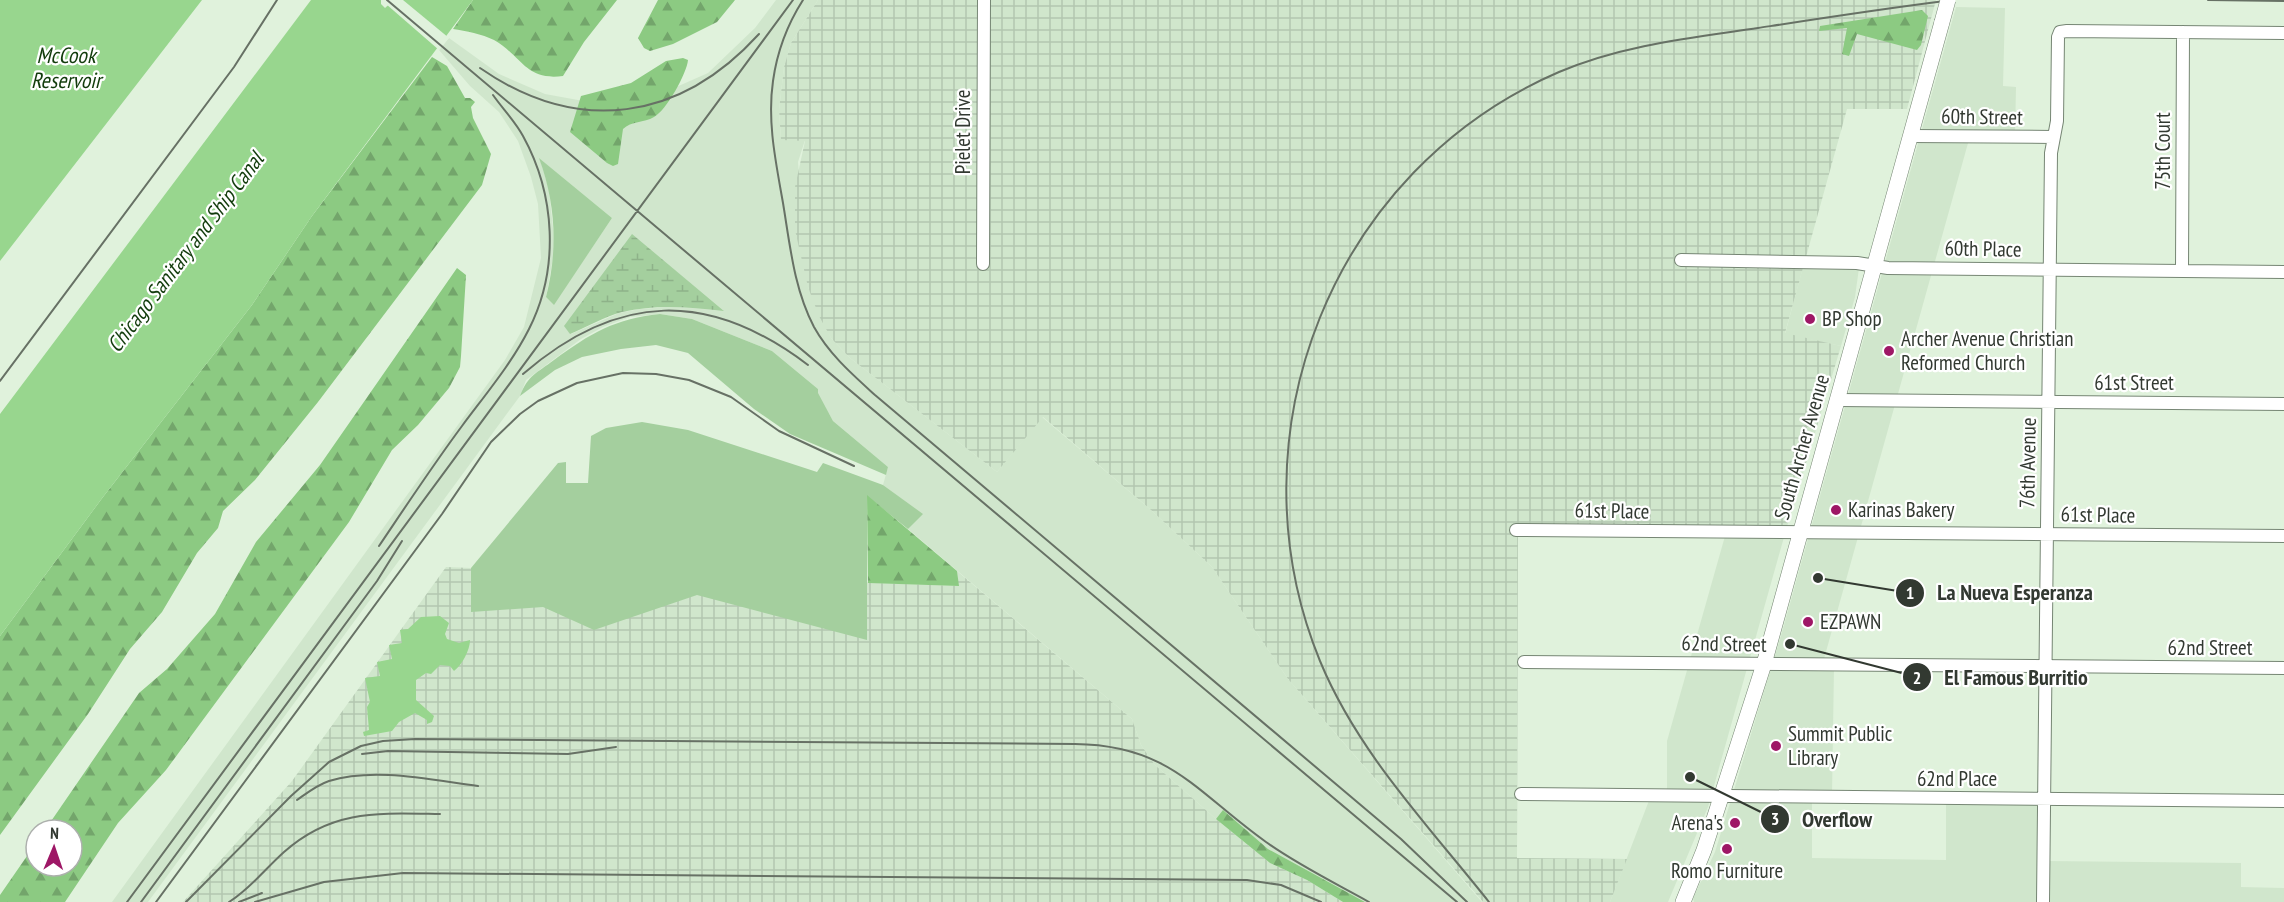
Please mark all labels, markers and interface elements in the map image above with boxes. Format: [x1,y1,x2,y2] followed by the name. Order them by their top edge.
[31,41,104,94] water label: McCook Reservoir
[949,90,976,174] street label: Pielet Drive
[1941,102,2023,131] street label: 60th Street
[2149,112,2176,190] street label: 75th Court
[101,145,271,358] water label: Chicago Sanitary and Ship Canal
[1944,234,2022,263] street label: 60th Place
[1822,305,1882,332] place label: BP Shop
[1803,312,1817,326] marker: BP Shop
[1901,325,2074,376] place label: Archer Avenue Christian Reformed Church
[1882,344,1896,358] marker: Archer Avenue Christian Reformed Church
[2094,369,2174,396] street label: 61st Street
[1768,371,1835,523] street label: South Archer Avenue
[2013,417,2042,509] street label: 76th Avenue
[1574,496,1650,525] street label: 61st Place
[1848,496,1954,523] place label: Karinas Bakery
[2060,500,2136,529] street label: 61st Place
[1829,503,1843,517] marker: Karinas Bakery
[1895,573,2105,613] callout: La Nueva Esperanza
[1937,578,2093,606] text: La Nueva Esperanza
[1906,581,1914,604] text: 1
[1820,608,1881,635] place label: EZPAWN
[1801,615,1815,629] marker: EZPAWN
[1681,629,1767,658] street label: 62nd Street
[2167,634,2253,661] street label: 62nd Street
[1902,657,2100,697] callout: El Famous Burritio
[1944,663,2088,691] text: El Famous Burritio
[1913,666,1921,689] text: 2
[1788,720,1893,771] place label: Summit Public Library
[1769,739,1783,753] marker: Summit Public Library
[1917,765,1997,792] street label: 62nd Place
[1760,799,1884,839] callout: Overflow
[1802,805,1873,833] text: Overflow
[1771,807,1779,830] text: 3
[1671,809,1723,836] place label: Arena's
[1728,816,1742,830] marker: Arena's
[24,818,84,878] north arrow
[50,823,59,843] text: N
[1720,842,1734,856] marker: Romo Furniture
[1671,857,1783,884] place label: Romo Furniture

